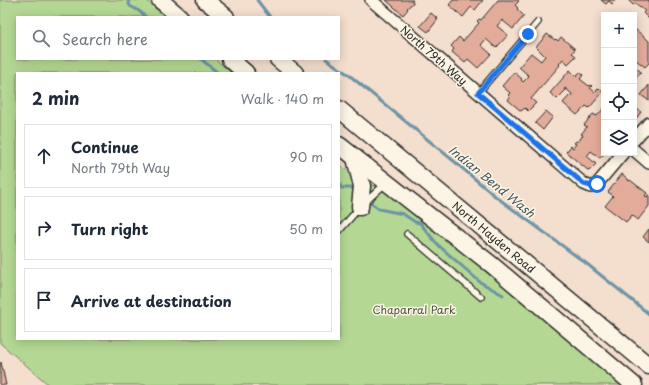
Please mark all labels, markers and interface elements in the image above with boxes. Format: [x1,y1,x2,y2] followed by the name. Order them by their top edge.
[601,12,637,156] map controls
[601,12,637,48] button: +
[16,16,340,60] search box
[397,21,471,89] street label: North 79th Way
[519,25,537,43] route end
[30,27,52,49] icon: search
[62,27,148,50] text: Search here
[601,48,637,84] button: −
[601,84,637,120] button: locate
[32,85,79,111] text: 2 min
[241,89,324,108] text: Walk · 140 m
[601,120,637,156] button: layers
[71,135,139,158] text: Continue
[445,141,540,222] water label: Indian Bend Wash
[33,145,55,167] icon: ahead
[290,147,323,166] text: 90 m
[71,158,170,177] text: North 79th Way
[588,175,606,193] route start
[449,197,539,277] street label: North Hayden Road
[33,217,55,239] icon: right
[71,217,148,240] text: Turn right
[289,219,323,238] text: 50 m
[33,289,55,311] icon: arrive
[71,289,232,312] text: Arrive at destination
[372,301,456,318] park label: Chaparral Park

